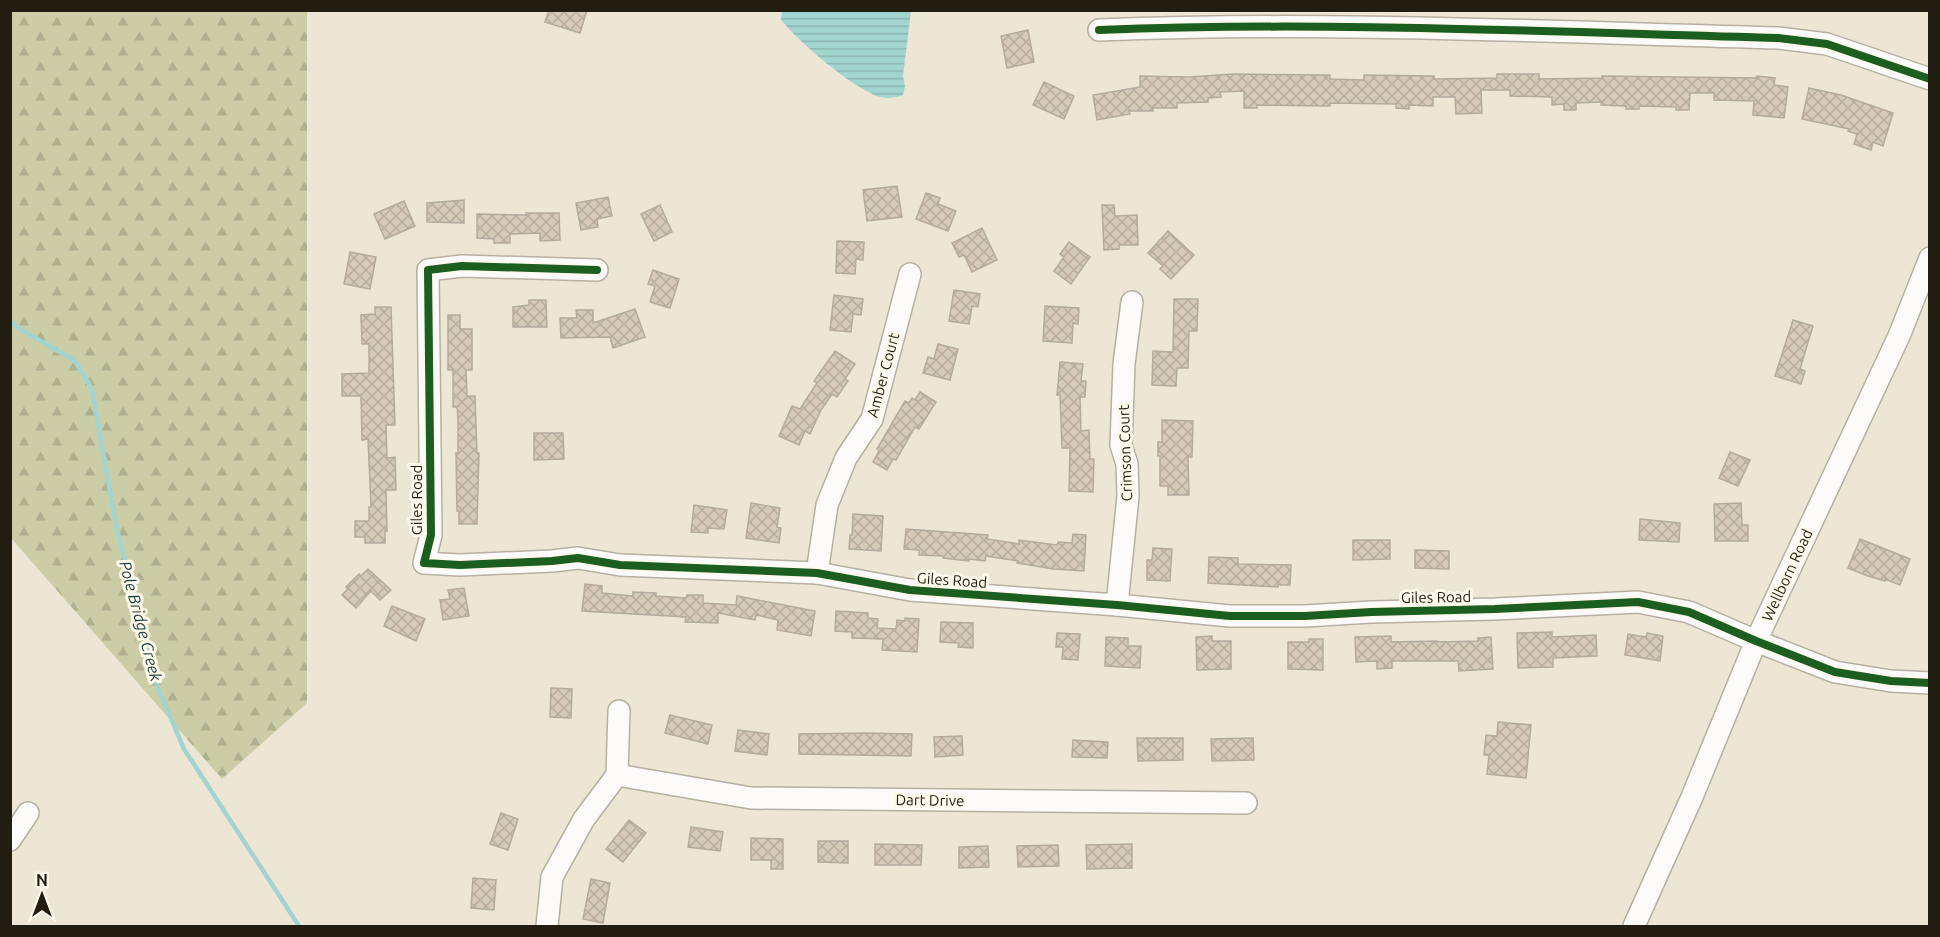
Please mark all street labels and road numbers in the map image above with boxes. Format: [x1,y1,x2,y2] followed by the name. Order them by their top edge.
[864,331,902,419] street label: Amber Court
[1115,404,1135,502] street label: Crimson Court
[408,465,425,535] street label: Giles Road
[1758,526,1816,624] street label: Wellborn Road
[916,569,988,591] street label: Giles Road
[1401,588,1471,606] street label: Giles Road
[895,791,965,809] street label: Dart Drive

